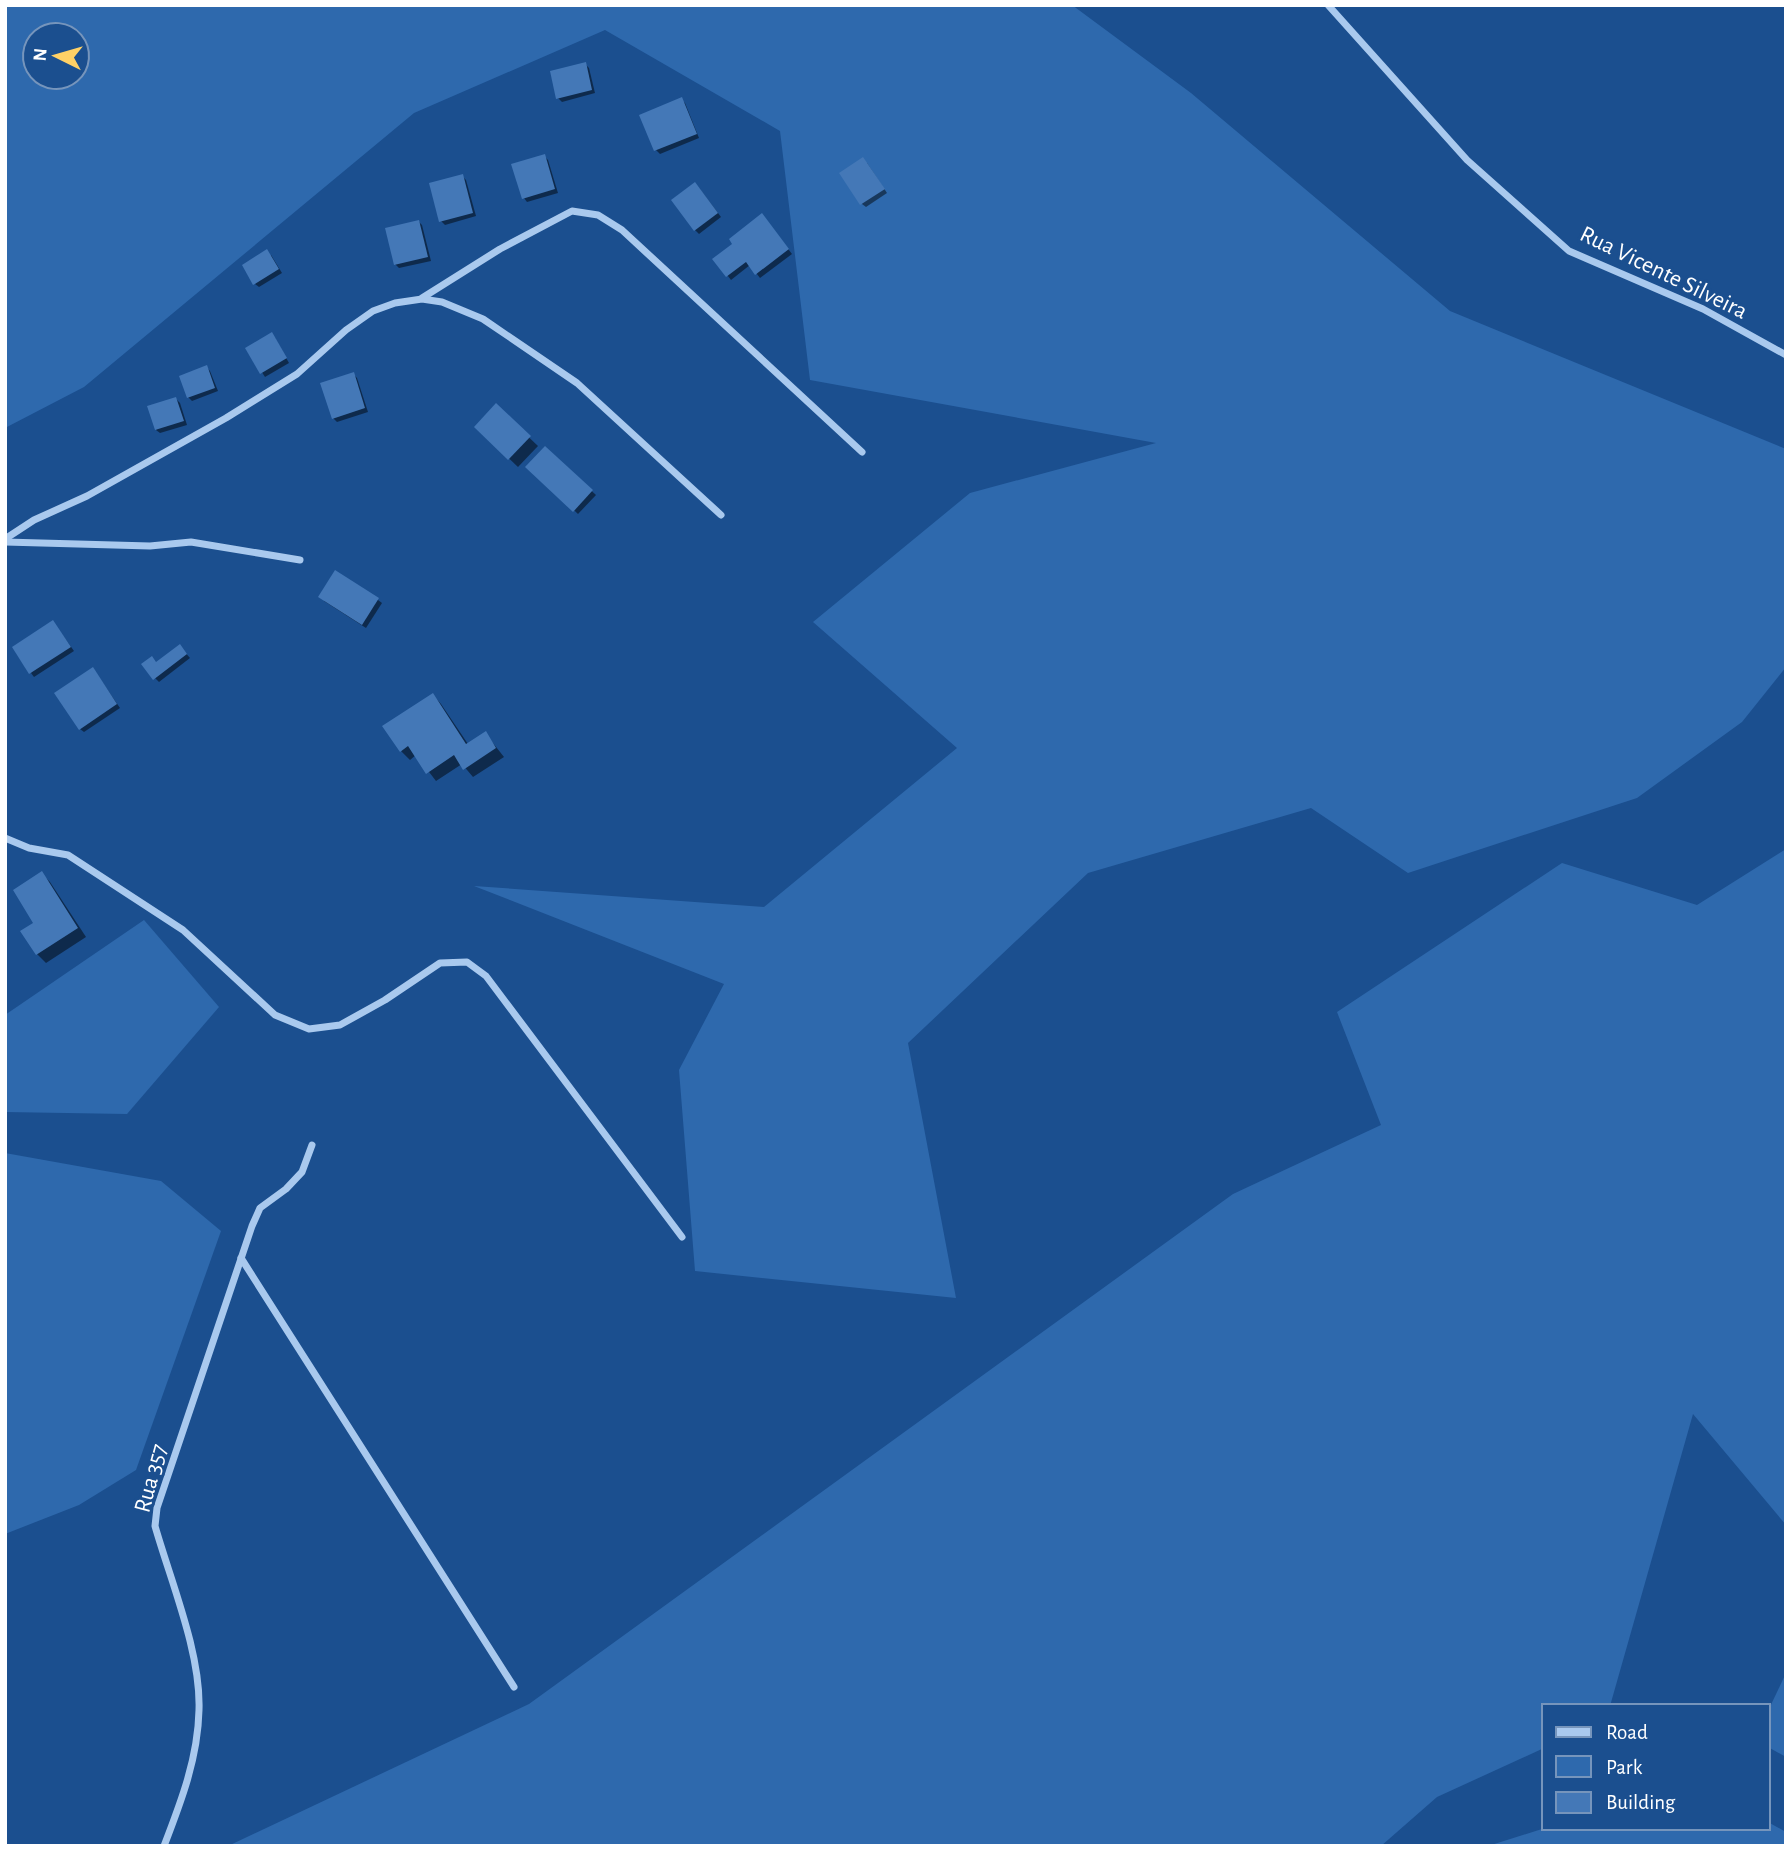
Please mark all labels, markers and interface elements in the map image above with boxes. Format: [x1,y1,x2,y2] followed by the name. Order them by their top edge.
[21,21,91,91] north arrow
[31,47,51,62] text: N
[1576,222,1751,324] street label: Rua Vicente Silveira
[130,1441,172,1515] street label: Rua 357
[1542,1704,1770,1830] legend
[1606,1722,1648,1743] text: Road
[1606,1757,1643,1778] text: Park
[1606,1792,1676,1813] text: Building

